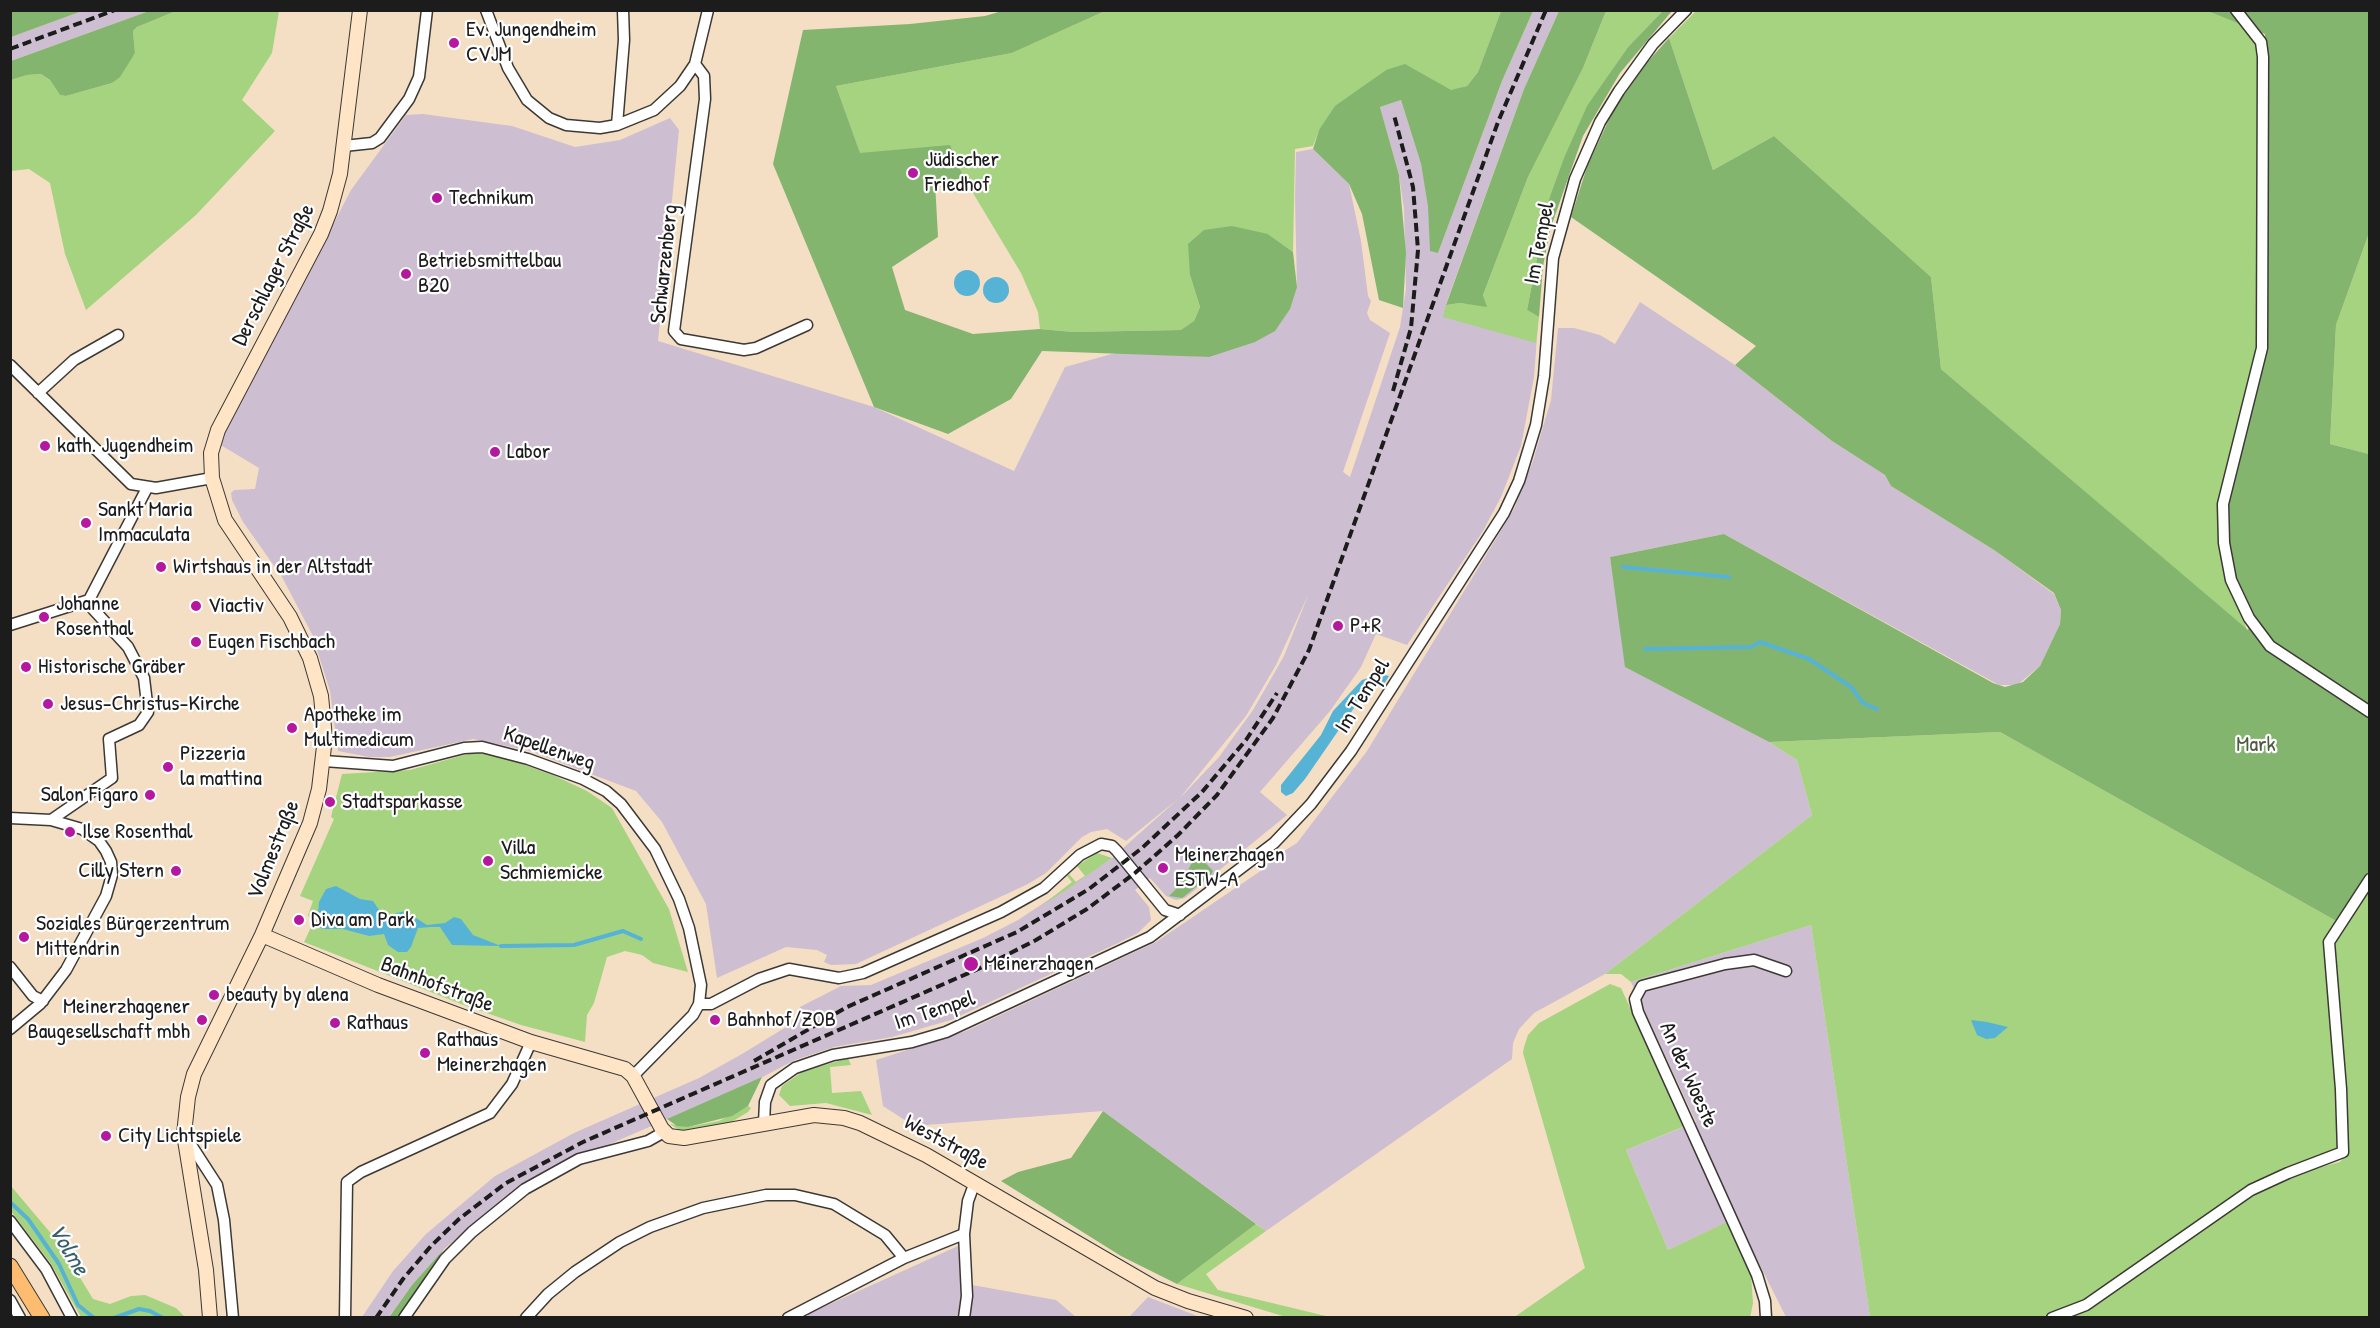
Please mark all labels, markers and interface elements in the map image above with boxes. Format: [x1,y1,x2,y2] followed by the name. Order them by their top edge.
[466,17,596,68] place label: Ev. Jungendheim CVJM
[447,36,461,50] marker: Ev. Jungendheim CVJM
[925,147,999,198] place label: Jüdischer Friedhof
[906,166,920,180] marker: Jüdischer Friedhof
[449,185,534,211] place label: Technikum
[430,191,444,205] marker: Technikum
[227,200,321,350] street label: Derschlager Straße
[1519,200,1561,286] street label: Im Tempel
[646,203,684,325] street label: Schwarzenberg
[418,248,561,300] place label: Betriebsmittelbau B20
[399,267,413,281] marker: Betriebsmittelbau B20
[57,433,193,459] place label: kath. Jugendheim
[38,439,52,453] marker: kath. Jugendheim
[507,439,550,465] place label: Labor
[488,445,502,459] marker: Labor
[98,497,192,548] place label: Sankt Maria Immaculata
[79,516,93,530] marker: Sankt Maria Immaculata
[173,554,372,580] place label: Wirtshaus in der Altstadt
[154,560,168,574] marker: Wirtshaus in der Altstadt
[56,591,133,642] place label: Johanne Rosenthal
[208,593,264,619] place label: Viactiv
[189,599,203,613] marker: Viactiv
[37,610,51,624] marker: Johanne Rosenthal
[1350,613,1381,639] place label: P+R
[1331,619,1345,633] marker: P+R
[208,629,335,655] place label: Eugen Fischbach
[189,635,203,649] marker: Eugen Fischbach
[38,654,186,680] place label: Historische Gräber
[1330,654,1396,738] street label: Im Tempel
[19,660,33,674] marker: Historische Gräber
[60,691,240,717] place label: Jesus-Christus-Kirche
[41,697,55,711] marker: Jesus-Christus-Kirche
[304,702,414,754] place label: Apotheke im Multimedicum
[285,721,299,735] marker: Apotheke im Multimedicum
[500,721,598,777] street label: Kapellenweg
[2236,732,2276,758] park label: Mark
[180,741,262,792] place label: Pizzeria la mattina
[161,760,175,774] marker: Pizzeria la mattina
[41,782,138,808] place label: Salon Figaro
[143,788,157,802] marker: Salon Figaro
[342,789,463,815] place label: Stadtsparkasse
[323,795,337,809] marker: Stadtsparkasse
[242,797,306,903] street label: Volmestraße
[82,819,193,845] place label: Ilse Rosenthal
[63,825,77,839] marker: Ilse Rosenthal
[500,835,603,886] place label: Villa Schmiemicke
[1175,842,1285,894] place label: Meinerzhagen ESTW-A
[481,854,495,868] marker: Villa Schmiemicke
[78,858,164,884] place label: Cilly Stern
[1156,861,1170,875] marker: Meinerzhagen ESTW-A
[169,864,183,878] marker: Cilly Stern
[311,907,414,933] place label: Diva am Park
[36,911,229,962] place label: Soziales Bürgerzentrum Mittendrin
[292,913,306,927] marker: Diva am Park
[17,930,31,944] marker: Soziales Bürgerzentrum Mittendrin
[377,951,497,1019] street label: Bahnhofstraße
[984,951,1094,977] place label: Meinerzhagen
[962,955,980,973] marker: Meinerzhagen
[226,982,348,1008] place label: beauty by alena
[891,986,979,1036] street label: Im Tempel
[207,988,221,1002] marker: beauty by alena
[28,994,190,1046] place label: Meinerzhagener Baugesellschaft mbh
[727,1007,836,1033] place label: Bahnhof/ZOB
[347,1010,408,1036] place label: Rathaus
[195,1013,209,1027] marker: Meinerzhagener Baugesellschaft mbh
[708,1013,722,1027] marker: Bahnhof/ZOB
[328,1016,342,1030] marker: Rathaus
[1653,1018,1723,1132] street label: An der Woeste
[437,1027,547,1078] place label: Rathaus Meinerzhagen
[418,1046,432,1060] marker: Rathaus Meinerzhagen
[899,1110,993,1176] street label: Weststraße
[118,1123,242,1149] place label: City Lichtspiele
[99,1129,113,1143] marker: City Lichtspiele
[41,1219,95,1281] water label: Volme

